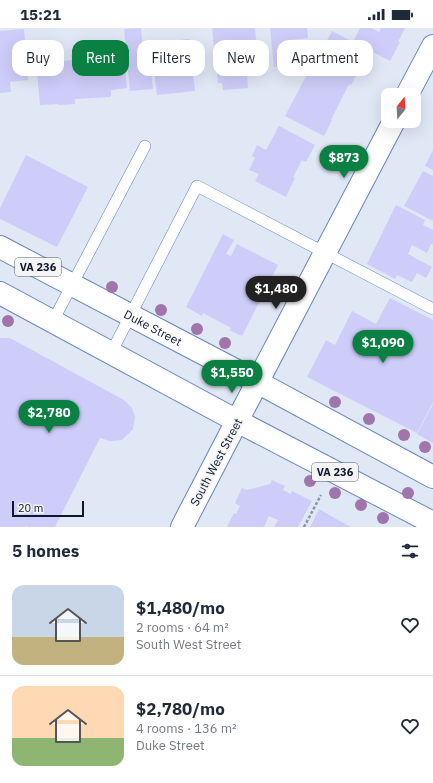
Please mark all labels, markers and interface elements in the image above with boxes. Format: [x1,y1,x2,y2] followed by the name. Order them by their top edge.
[20,5,61,24] text: 15:21
[12,40,64,76] chip: Buy
[72,40,129,76] chip: Rent
[137,40,205,76] chip: Filters
[213,40,269,76] chip: New
[277,40,373,76] chip: Apartment
[381,88,421,128] north arrow
[381,88,421,128] map controls
[320,145,368,179] pin: $873
[328,149,360,166] text: $873
[15,258,61,276] road number: VA 236
[243,276,309,310] pin: $1,480
[254,280,298,297] text: $1,480
[122,306,185,349] street label: Duke Street
[350,330,416,364] pin: $1,090
[361,334,405,351] text: $1,090
[199,360,265,394] pin: $1,550
[210,364,254,381] text: $1,550
[16,400,82,434] pin: $2,780
[27,404,71,421] text: $2,780
[187,416,245,508] street label: South West Street
[312,463,358,481] road number: VA 236
[12,499,84,518] scale bar
[18,501,43,515] text: 20 m
[12,540,79,562] text: 5 homes
[399,540,421,562] icon: filters
[136,597,225,619] text: $1,480/mo
[44,601,92,649] icon: home
[399,614,421,636] icon: heart
[136,619,229,636] text: 2 rooms · 64 m²
[136,636,241,653] text: South West Street
[136,698,225,720] text: $2,780/mo
[44,702,92,750] icon: home
[399,715,421,737] icon: heart
[136,720,237,737] text: 4 rooms · 136 m²
[136,737,205,754] text: Duke Street

